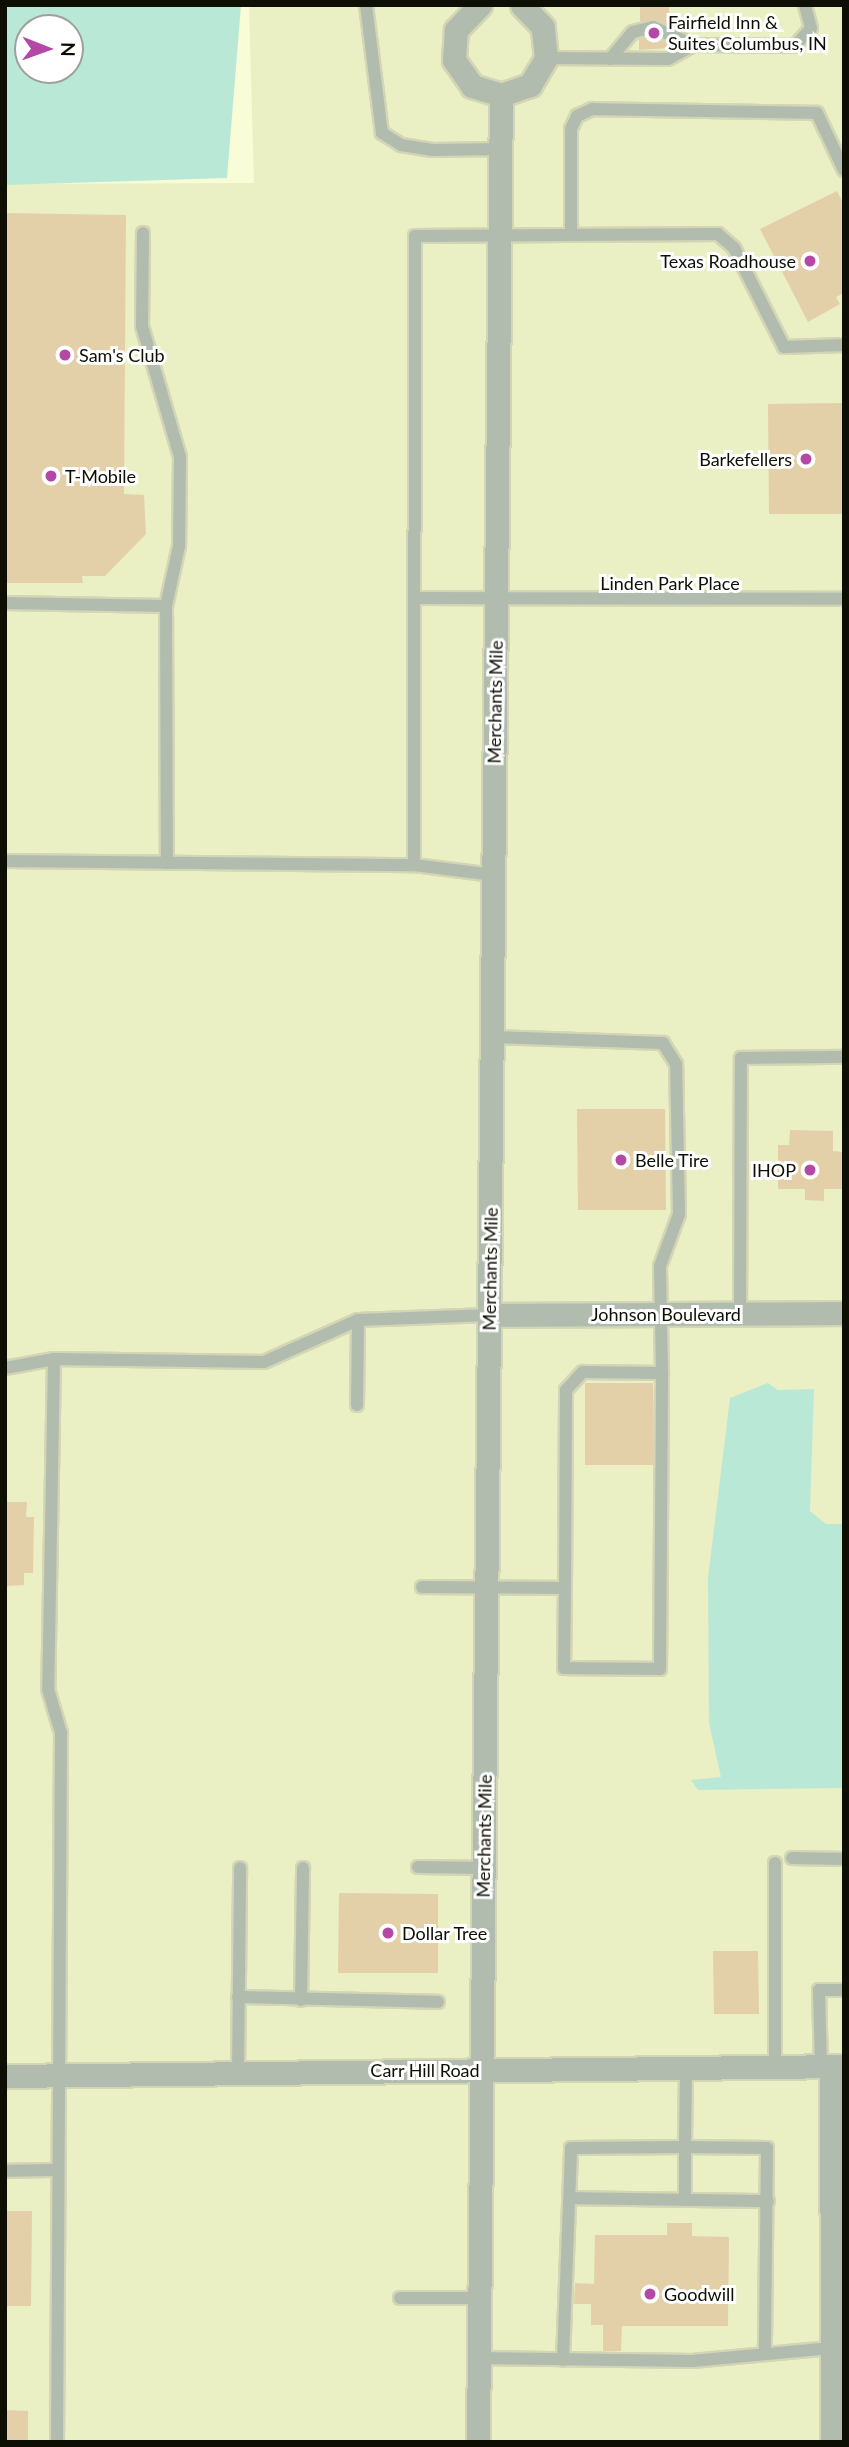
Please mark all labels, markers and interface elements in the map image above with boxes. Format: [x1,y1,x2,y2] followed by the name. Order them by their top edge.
[668,12,827,54] place label: Fairfield Inn & Suites Columbus, IN
[14,14,84,84] north arrow
[646,25,662,41] marker: Fairfield Inn & Suites Columbus, IN
[57,42,80,57] text: N
[660,250,796,272] place label: Texas Roadhouse
[802,253,818,269] marker: Texas Roadhouse
[79,344,165,366] place label: Sam's Club
[57,347,73,363] marker: Sam's Club
[699,448,792,470] place label: Barkefellers
[798,451,814,467] marker: Barkefellers
[65,465,136,487] place label: T-Mobile
[43,468,59,484] marker: T-Mobile
[600,572,740,594] street label: Linden Park Place
[483,640,507,764] street label: Merchants Mile
[635,1149,709,1171] place label: Belle Tire
[613,1152,629,1168] marker: Belle Tire
[752,1159,796,1181] place label: IHOP
[802,1162,818,1178] marker: IHOP
[478,1207,502,1331] street label: Merchants Mile
[591,1303,741,1325] street label: Johnson Boulevard
[472,1774,496,1898] street label: Merchants Mile
[402,1922,488,1944] place label: Dollar Tree
[380,1925,396,1941] marker: Dollar Tree
[370,2059,480,2081] street label: Carr Hill Road
[664,2283,734,2305] place label: Goodwill
[642,2286,658,2302] marker: Goodwill

